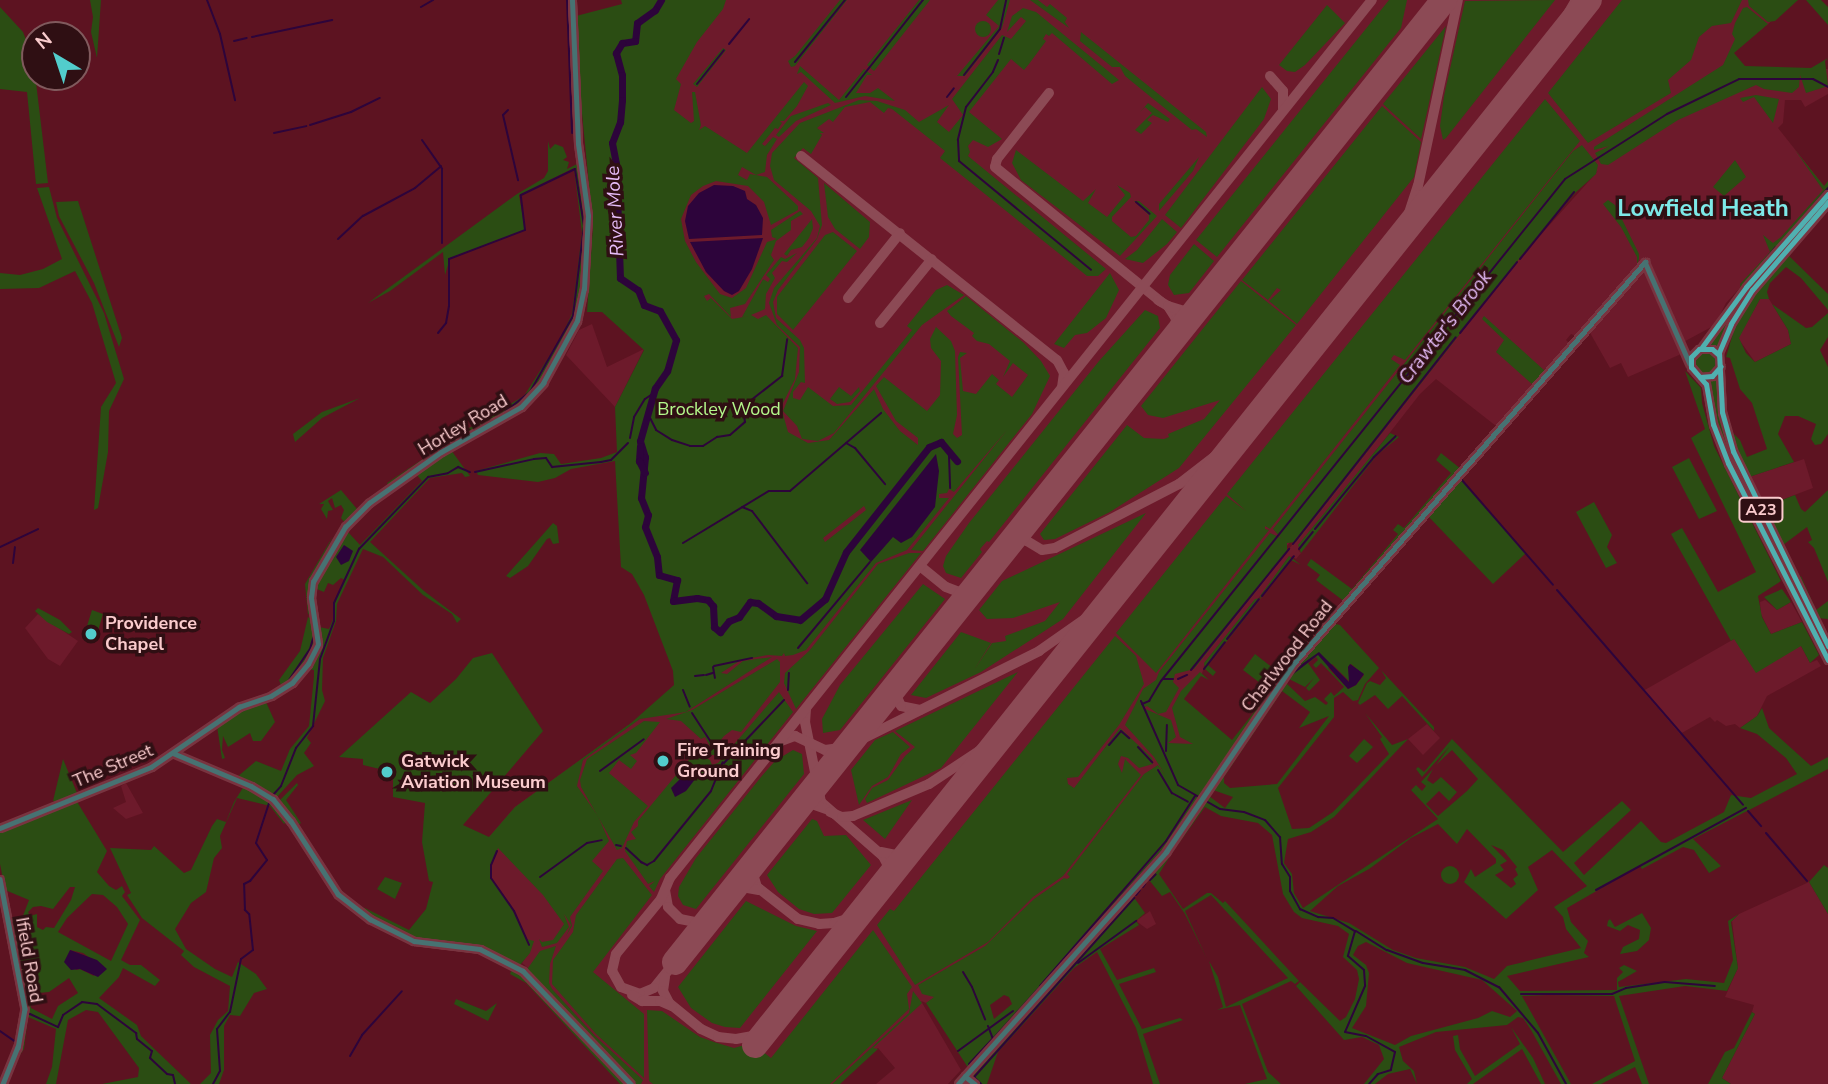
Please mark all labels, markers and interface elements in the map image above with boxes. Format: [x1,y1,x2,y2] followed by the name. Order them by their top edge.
[21,21,91,91] north arrow
[30,27,58,56] text: N
[602,165,630,257] water label: River Mole
[1617,195,1789,223] district label: Lowfield Heath
[1395,267,1497,389] water label: Crawter's Brook
[414,390,512,460] street label: Horley Road
[657,398,781,420] park label: Brockley Wood
[1738,498,1784,523] road number: A23
[1237,596,1337,716] street label: Charlwood Road
[105,613,197,656] place label: Providence Chapel
[83,626,99,642] marker: Providence Chapel
[70,740,156,792] street label: The Street
[677,740,781,782] place label: Fire Training Ground
[401,751,546,794] place label: Gatwick Aviation Museum
[655,753,671,769] marker: Fire Training Ground
[379,764,395,780] marker: Gatwick Aviation Museum
[11,916,47,1004] street label: Ifield Road

